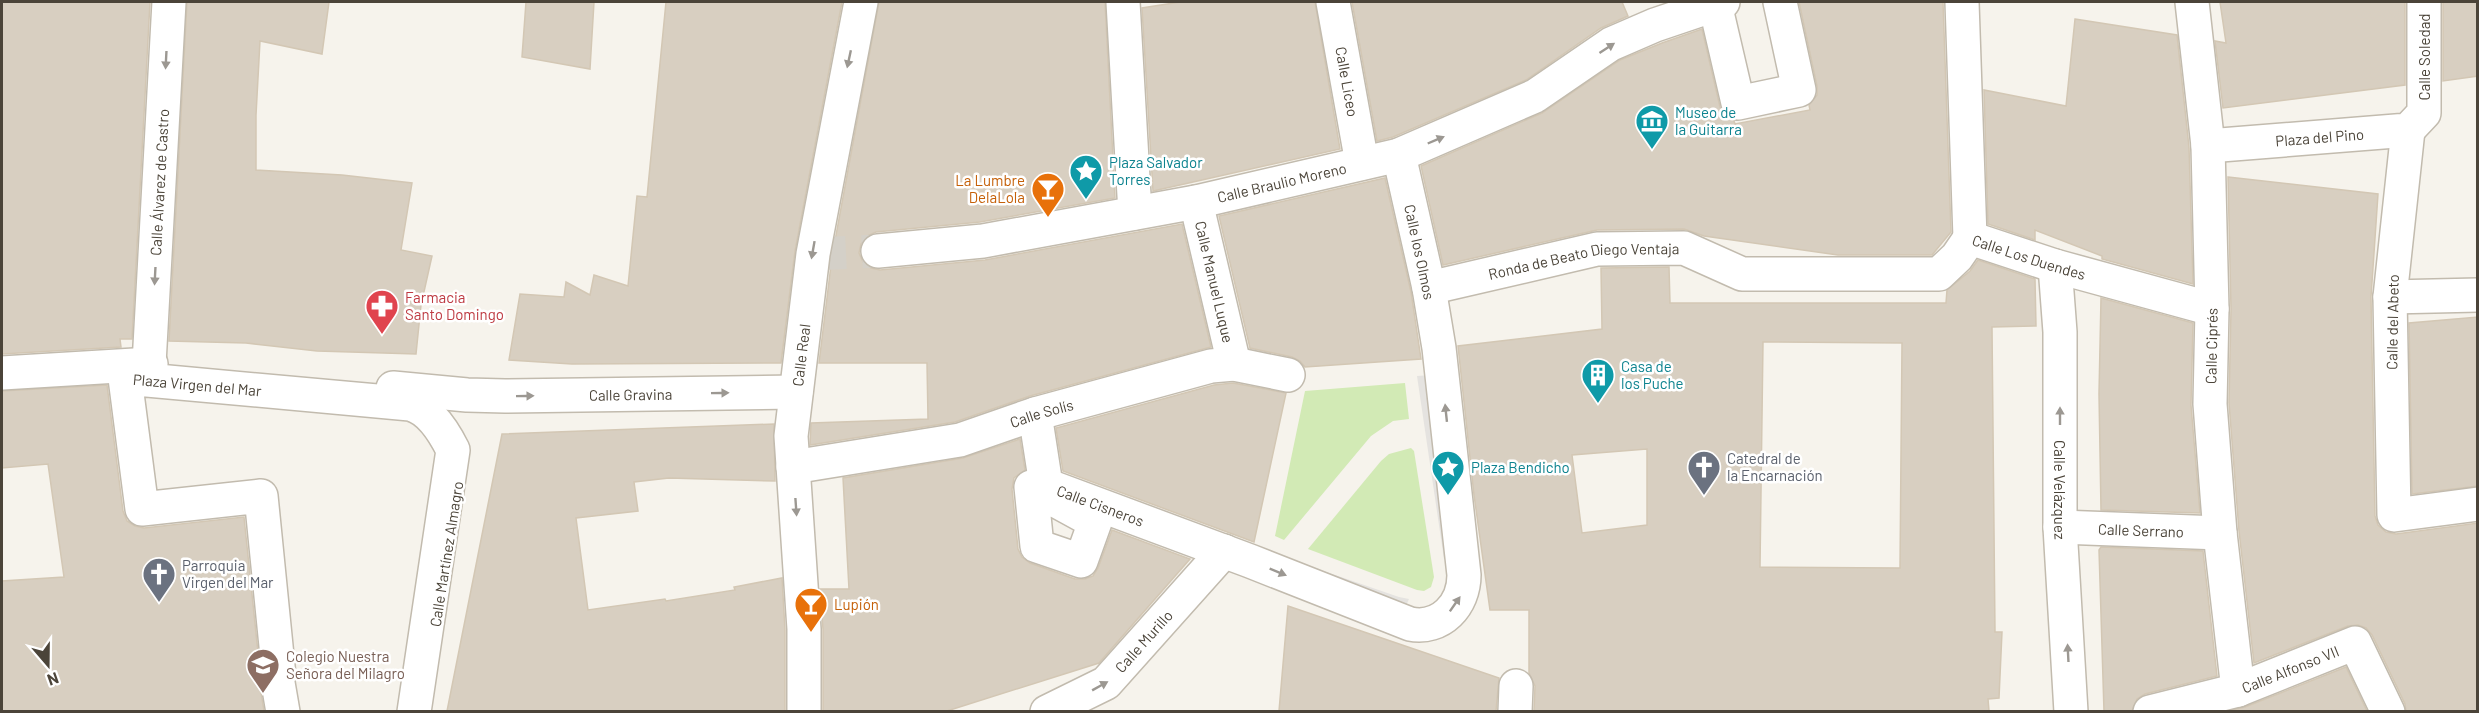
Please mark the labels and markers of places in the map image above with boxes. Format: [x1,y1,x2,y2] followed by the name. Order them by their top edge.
[1634,103,1670,150] museum icon: Museo de la Guitarra
[1675,103,1742,138] place label: Museo de la Guitarra
[1068,153,1104,200] place icon: Plaza Salvador Torres
[1109,153,1203,188] place label: Plaza Salvador Torres
[955,171,1025,206] place label: La Lumbre DelaLola
[1030,171,1066,218] bar icon: La Lumbre DelaLola
[364,288,400,335] pharmacy icon: Farmacia Santo Domingo
[405,288,504,323] place label: Farmacia Santo Domingo
[1580,357,1616,404] building icon: Casa de los Puche
[1621,357,1684,392] place label: Casa de los Puche
[1430,449,1466,496] place icon: Plaza Bendicho
[1686,449,1722,496] church icon: Catedral de la Encarnación
[1727,449,1823,484] place label: Catedral de la Encarnación
[1471,458,1570,476] place label: Plaza Bendicho
[141,556,177,603] church icon: Parroquia Virgen del Mar
[182,556,274,591] place label: Parroquia Virgen del Mar
[793,586,829,633] bar icon: Lupión
[834,595,879,613] place label: Lupión
[245,647,281,694] school or university icon: Colegio Nuestra Señora del Milagro
[286,647,405,682] place label: Colegio Nuestra Señora del Milagro

